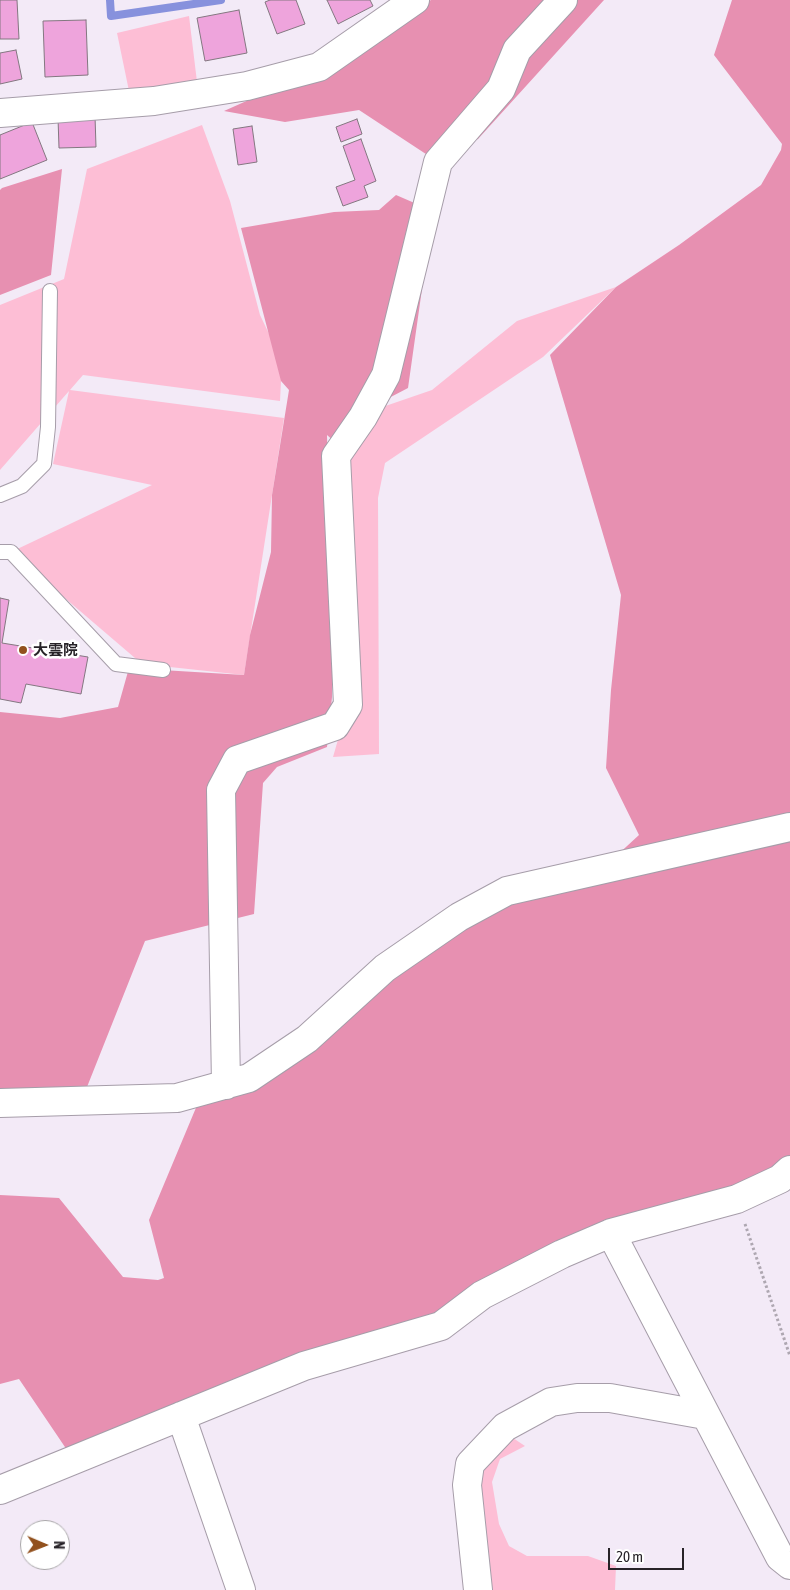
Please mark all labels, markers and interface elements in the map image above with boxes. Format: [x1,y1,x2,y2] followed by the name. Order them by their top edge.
[33,641,78,659] place label: 大雲院
[17,644,29,656] marker: 大雲院
[20,1520,70,1570] north arrow
[610,1538,686,1570] scale bar
[51,1541,67,1550] text: N
[616,1548,643,1565] text: 20 m

